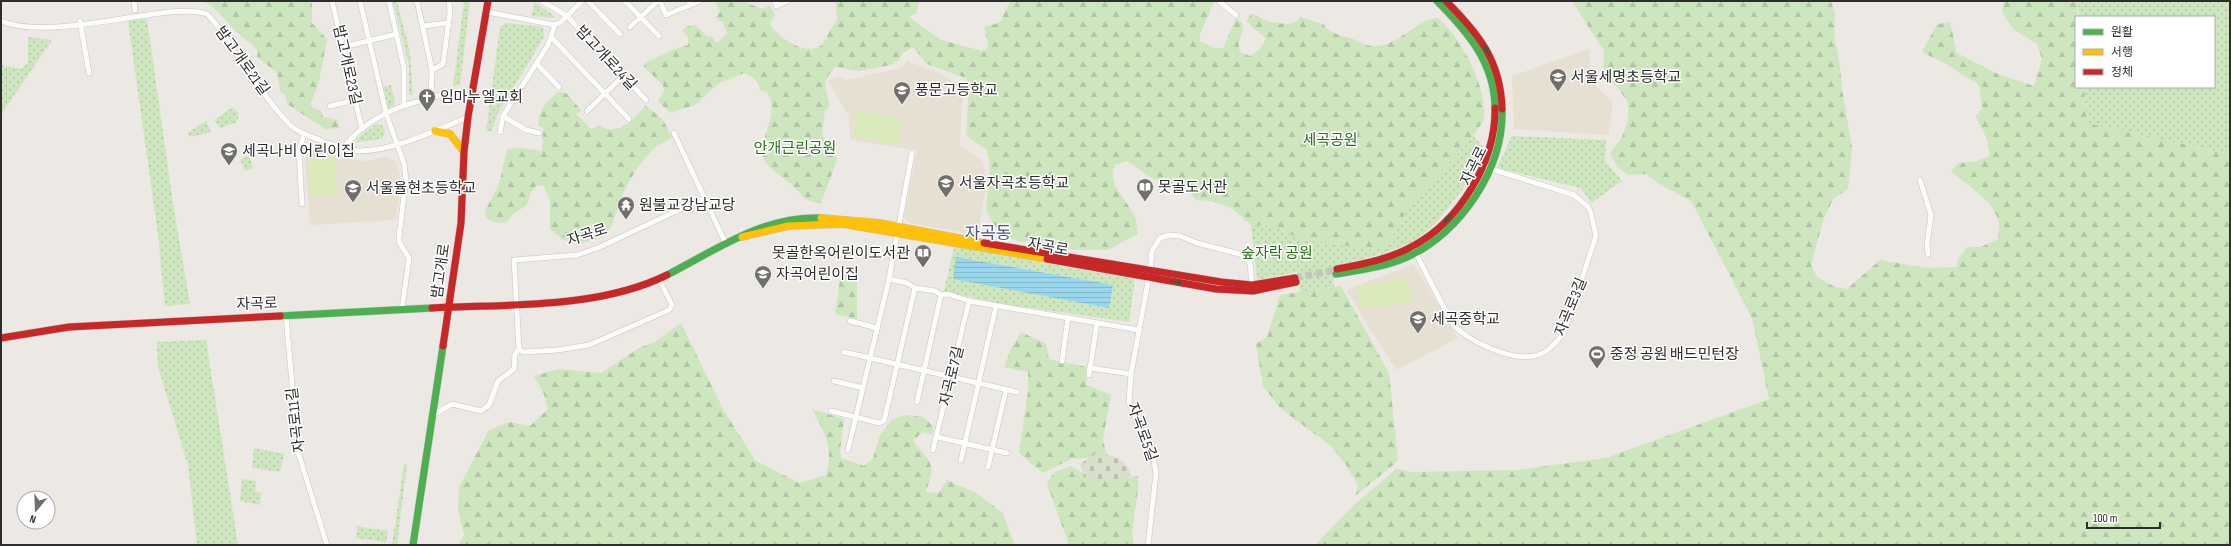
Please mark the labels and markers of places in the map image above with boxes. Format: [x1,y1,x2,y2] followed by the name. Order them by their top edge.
[1548,67,1568,92] school or university icon: 서울세명초등학교
[1571,68,1681,87] place label: 서울세명초등학교
[892,80,912,105] school or university icon: 풍문고등학교
[915,81,998,100] place label: 풍문고등학교
[417,87,437,112] church icon: 임마누엘교회
[440,88,523,107] place label: 임마누엘교회
[219,141,239,166] school or university icon: 세곡나비 어린이집
[242,142,355,161] place label: 세곡나비 어린이집
[936,173,956,198] school or university icon: 서울자곡초등학교
[959,174,1069,193] place label: 서울자곡초등학교
[1135,177,1155,202] library icon: 못골도서관
[343,178,363,203] school or university icon: 서울율현초등학교
[1158,178,1227,197] place label: 못골도서관
[366,179,476,198] place label: 서울율현초등학교
[616,195,636,220] temple icon: 원불교강남교당
[639,196,736,215] place label: 원불교강남교당
[913,243,933,268] library icon: 못골한옥어린이도서관
[772,244,910,263] place label: 못골한옥어린이도서관
[753,264,773,289] school or university icon: 자곡어린이집
[776,265,859,284] place label: 자곡어린이집
[1408,309,1428,334] school or university icon: 세곡중학교
[1431,310,1500,329] place label: 세곡중학교
[1587,344,1607,369] sports icon: 중정 공원 배드민턴장
[1610,345,1739,364] place label: 중정 공원 배드민턴장

